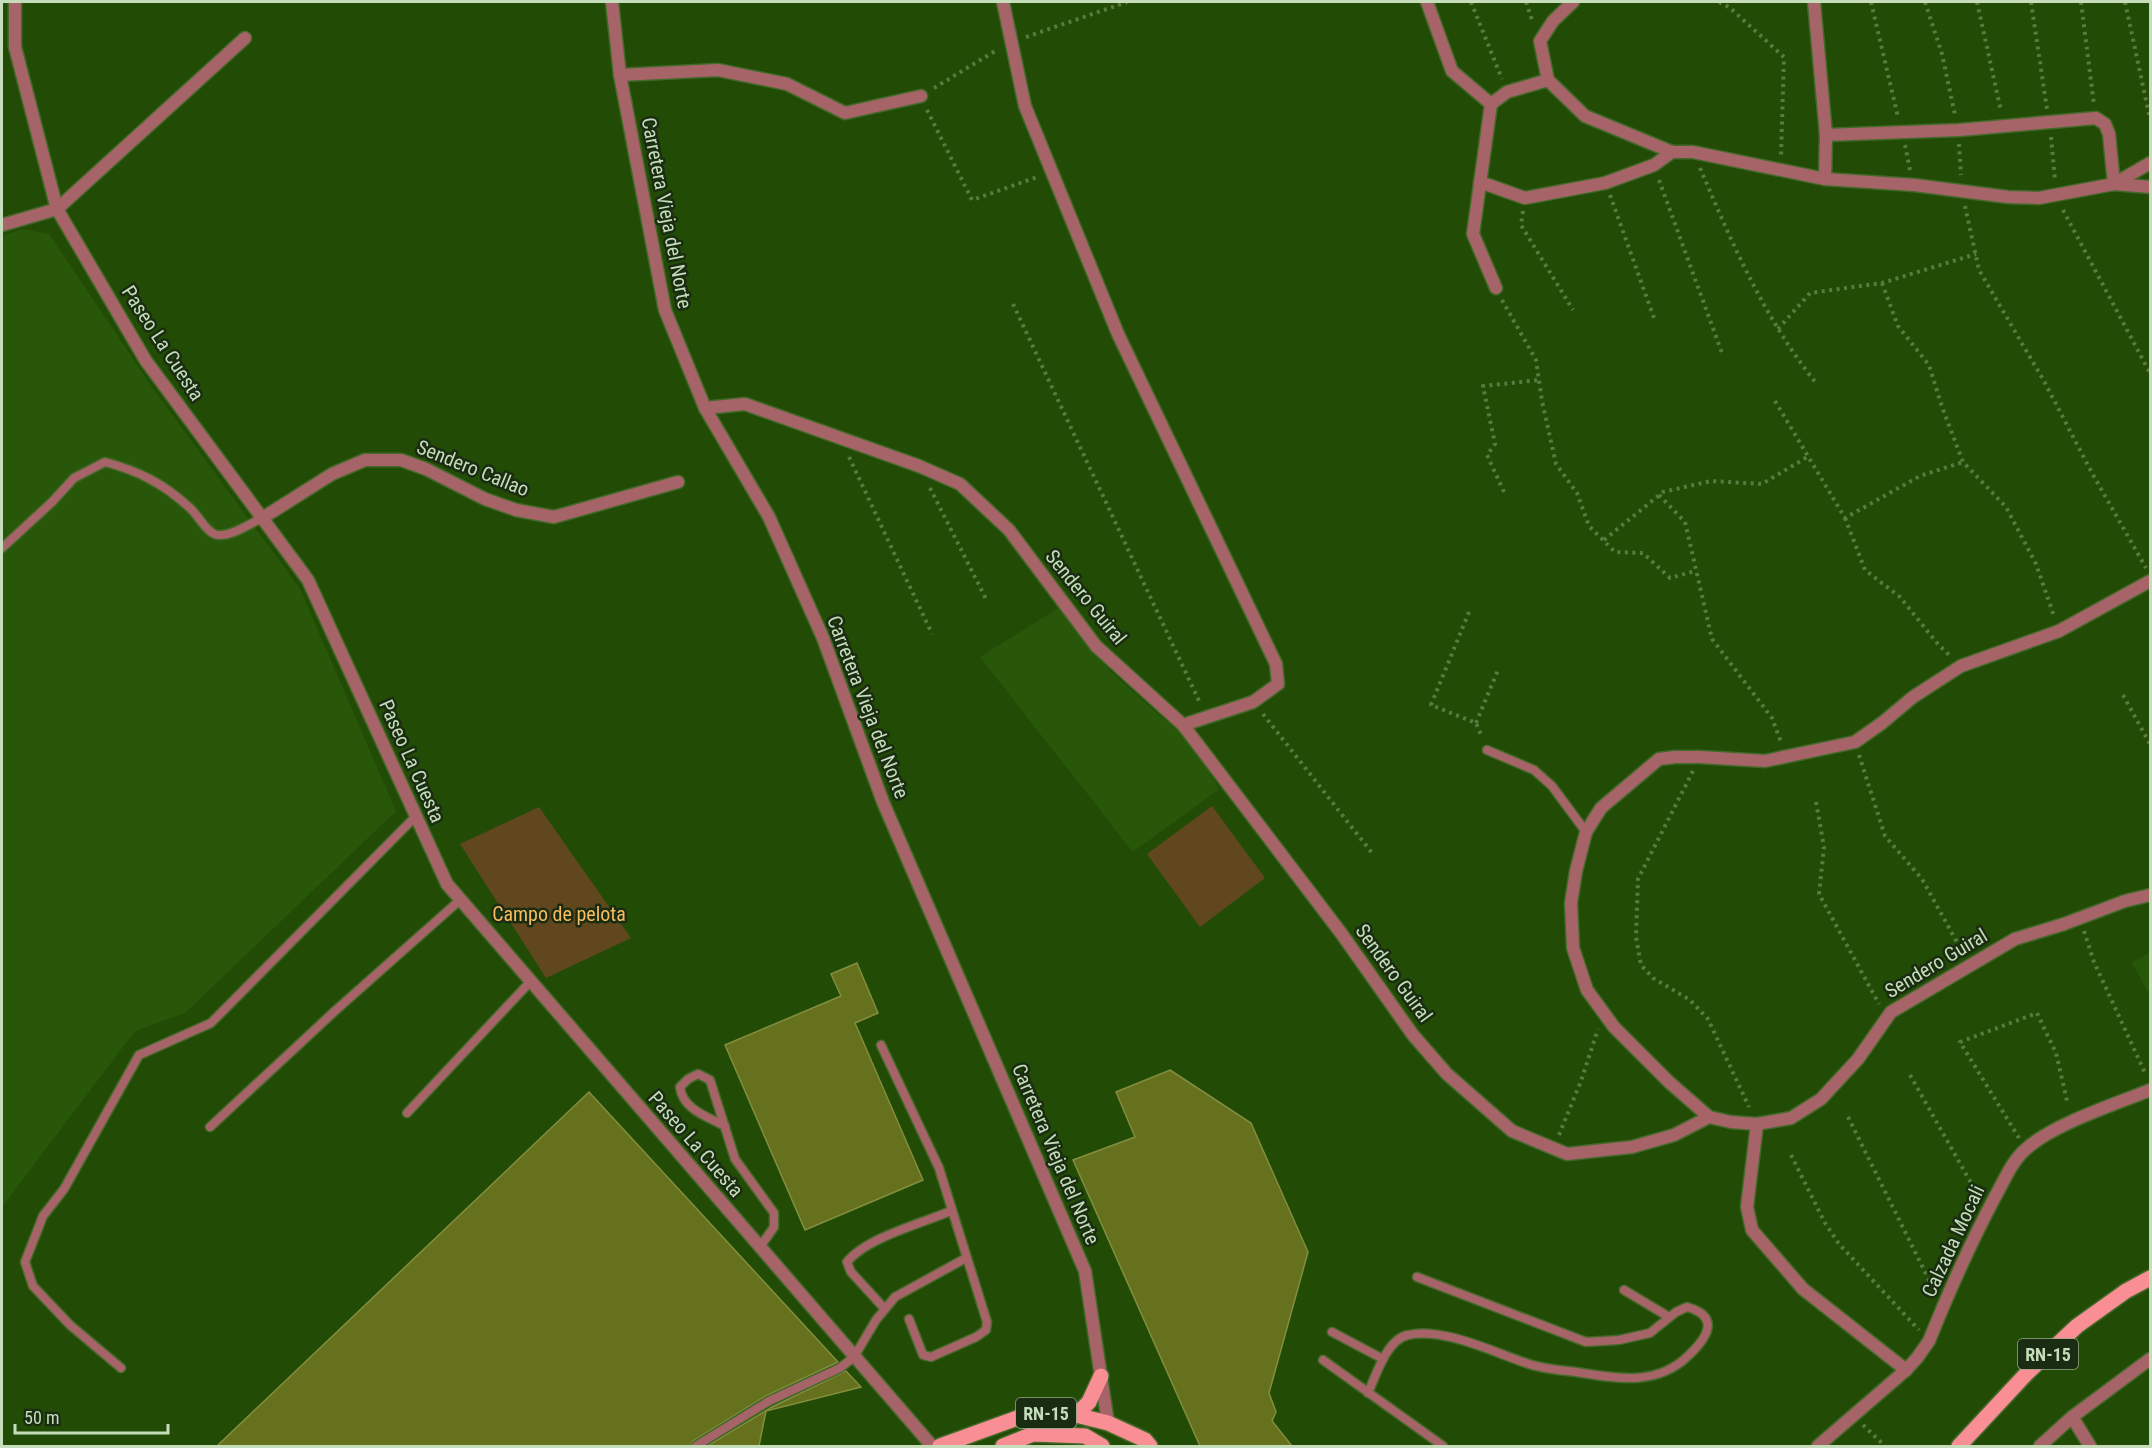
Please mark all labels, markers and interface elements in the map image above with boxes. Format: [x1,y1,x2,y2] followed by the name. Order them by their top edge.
[637,115,697,311] street label: Carretera Vieja del Norte
[117,281,209,405] street label: Paseo La Cuesta
[413,435,533,501] street label: Sendero Callao
[1040,545,1132,649] street label: Sendero Guiral
[822,612,914,802] street label: Carretera Vieja del Norte
[374,696,450,826] street label: Paseo La Cuesta
[492,902,626,926] park label: Campo de pelota
[1350,919,1438,1027] street label: Sendero Guiral
[1880,923,1992,1003] street label: Sendero Guiral
[1007,1060,1105,1248] street label: Carretera Vieja del Norte
[644,1086,748,1202] street label: Paseo La Cuesta
[1917,1181,1989,1301] street label: Calzada Mocali
[2018,1339,2078,1369] road number: RN-15
[15,1397,168,1435] scale bar
[1016,1398,1076,1428] road number: RN-15
[24,1407,59,1428] text: 50 m

